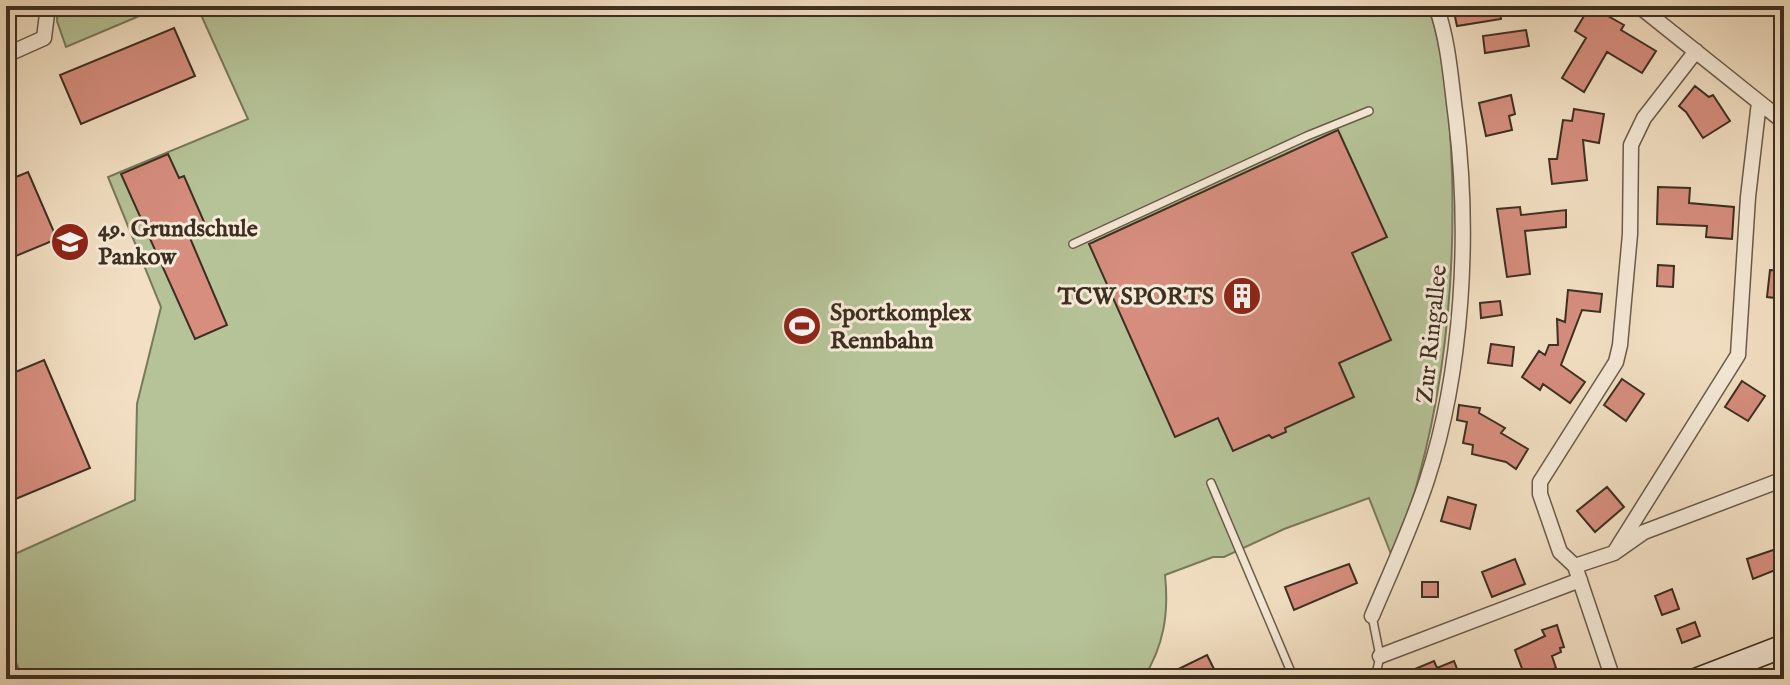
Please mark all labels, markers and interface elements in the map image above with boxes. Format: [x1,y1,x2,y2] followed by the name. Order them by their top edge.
[98,214,258,273] place label: 49. Grundschule Pankow
[49,221,91,263] school or university icon: 49. Grundschule Pankow
[1410,263,1455,405] street label: Zur Ringallee
[1221,275,1263,317] building icon: TCW SPORTS
[1057,282,1214,313] place label: TCW SPORTS
[830,298,972,357] place label: Sportkomplex Rennbahn
[781,305,823,347] sports icon: Sportkomplex Rennbahn

